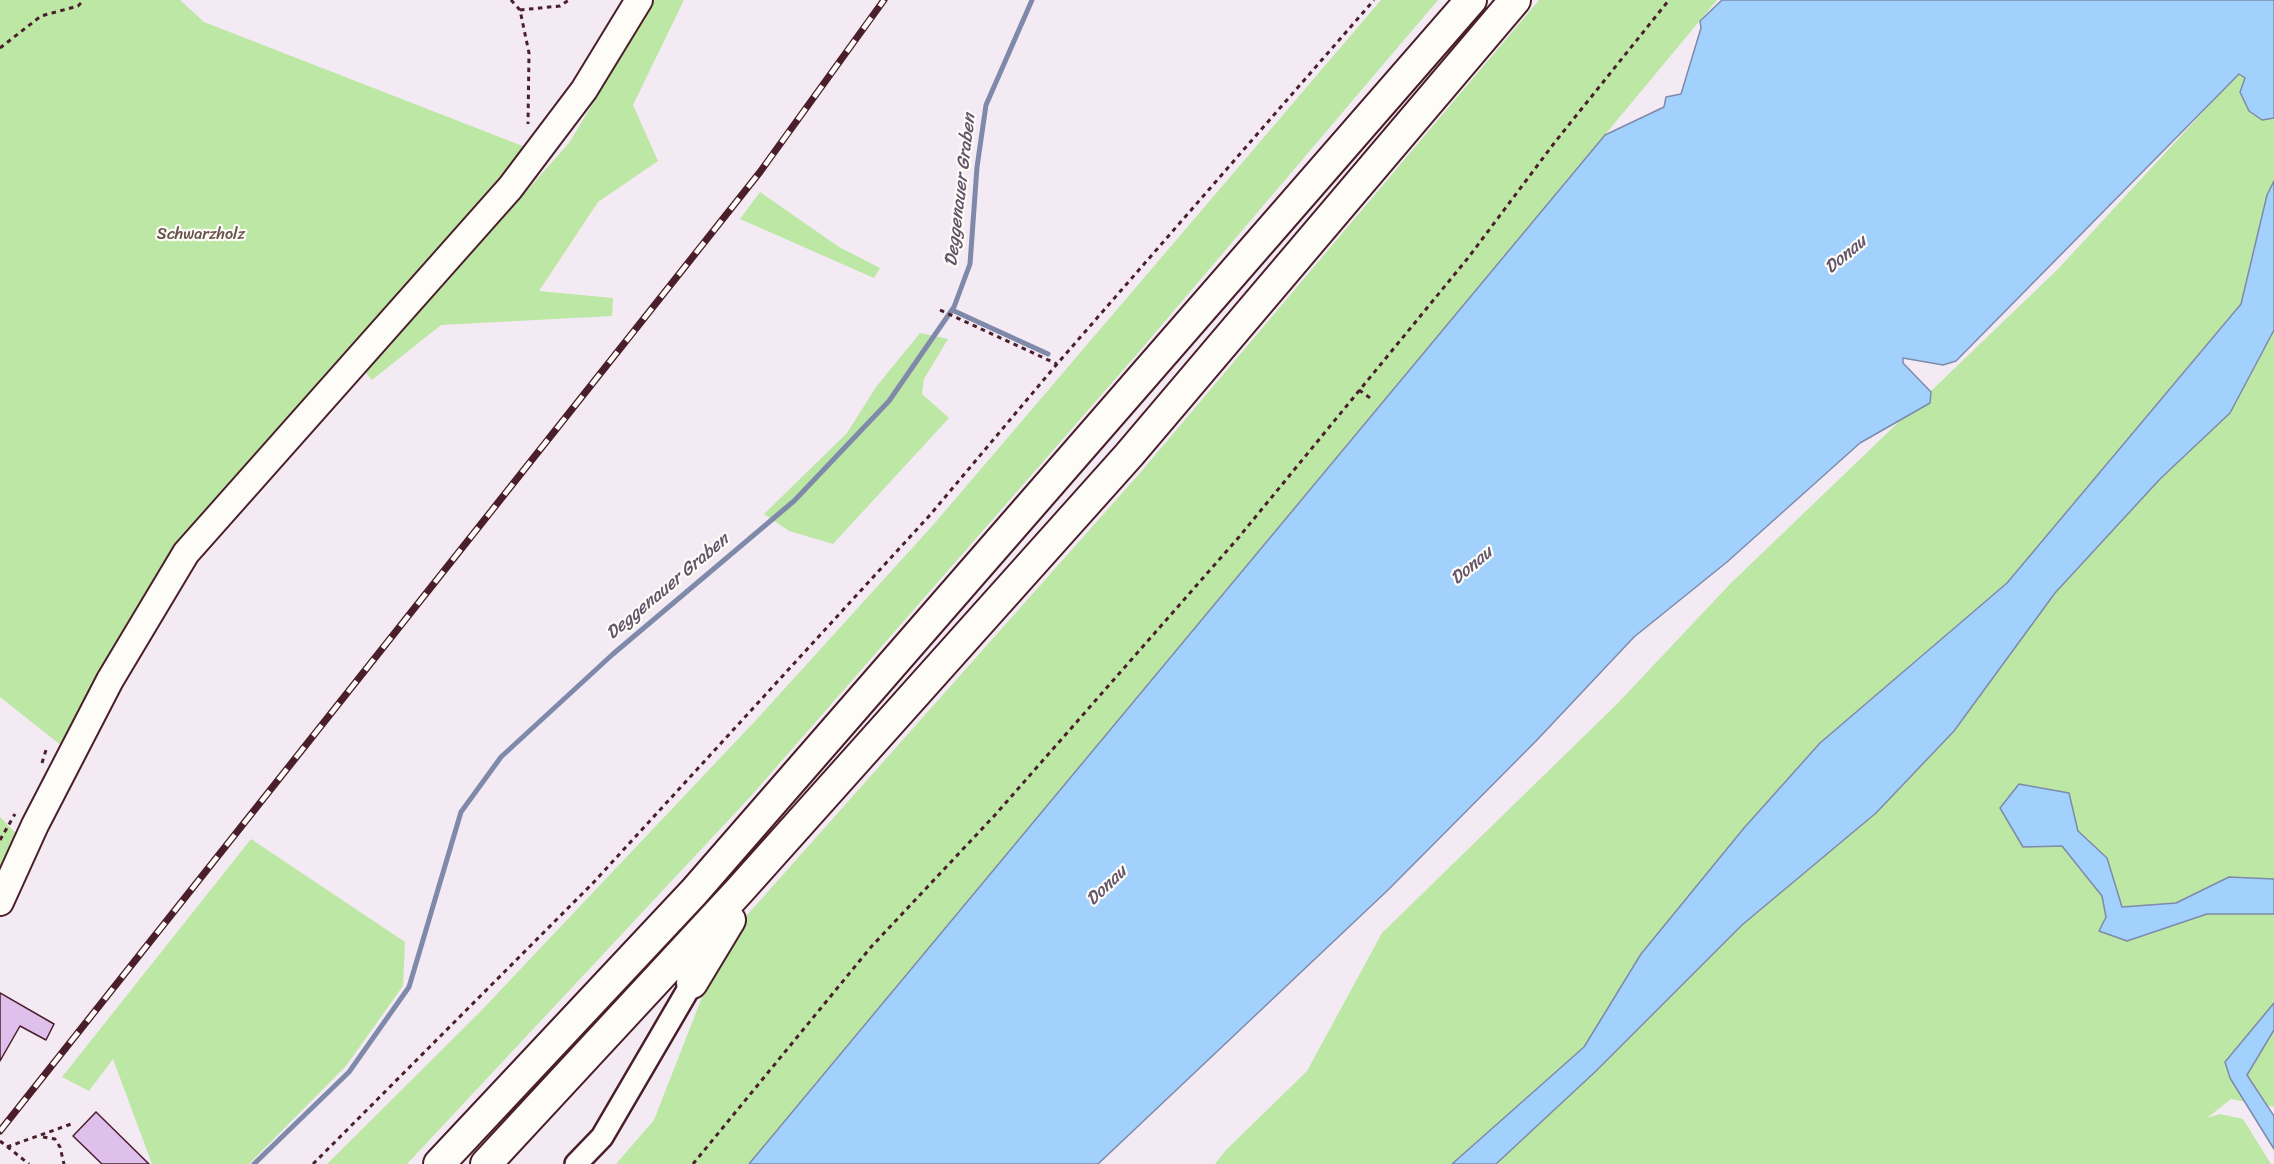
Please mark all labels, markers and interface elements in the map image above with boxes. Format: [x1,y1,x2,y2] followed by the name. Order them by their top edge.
[941,113,981,267] water label: Deggenauer Graben
[157,225,245,245] park label: Schwarzholz
[1821,231,1871,279] water label: Donau
[602,529,734,645] water label: Deggenauer Graben
[1447,542,1497,590] water label: Donau
[1082,861,1132,911] water label: Donau

